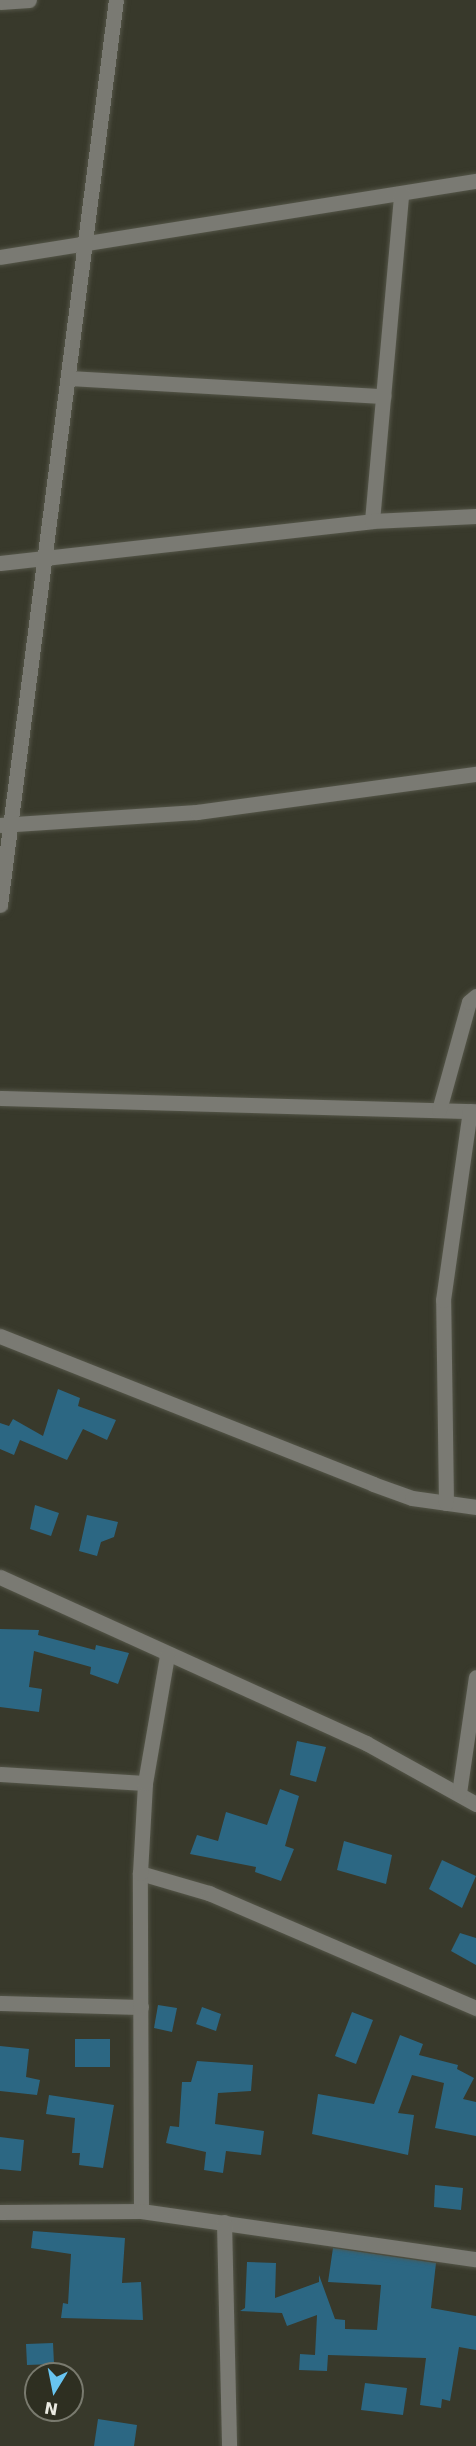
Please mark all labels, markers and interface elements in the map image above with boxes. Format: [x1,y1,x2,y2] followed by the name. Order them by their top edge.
[24,2362,84,2422] north arrow
[43,2398,59,2419] text: N

